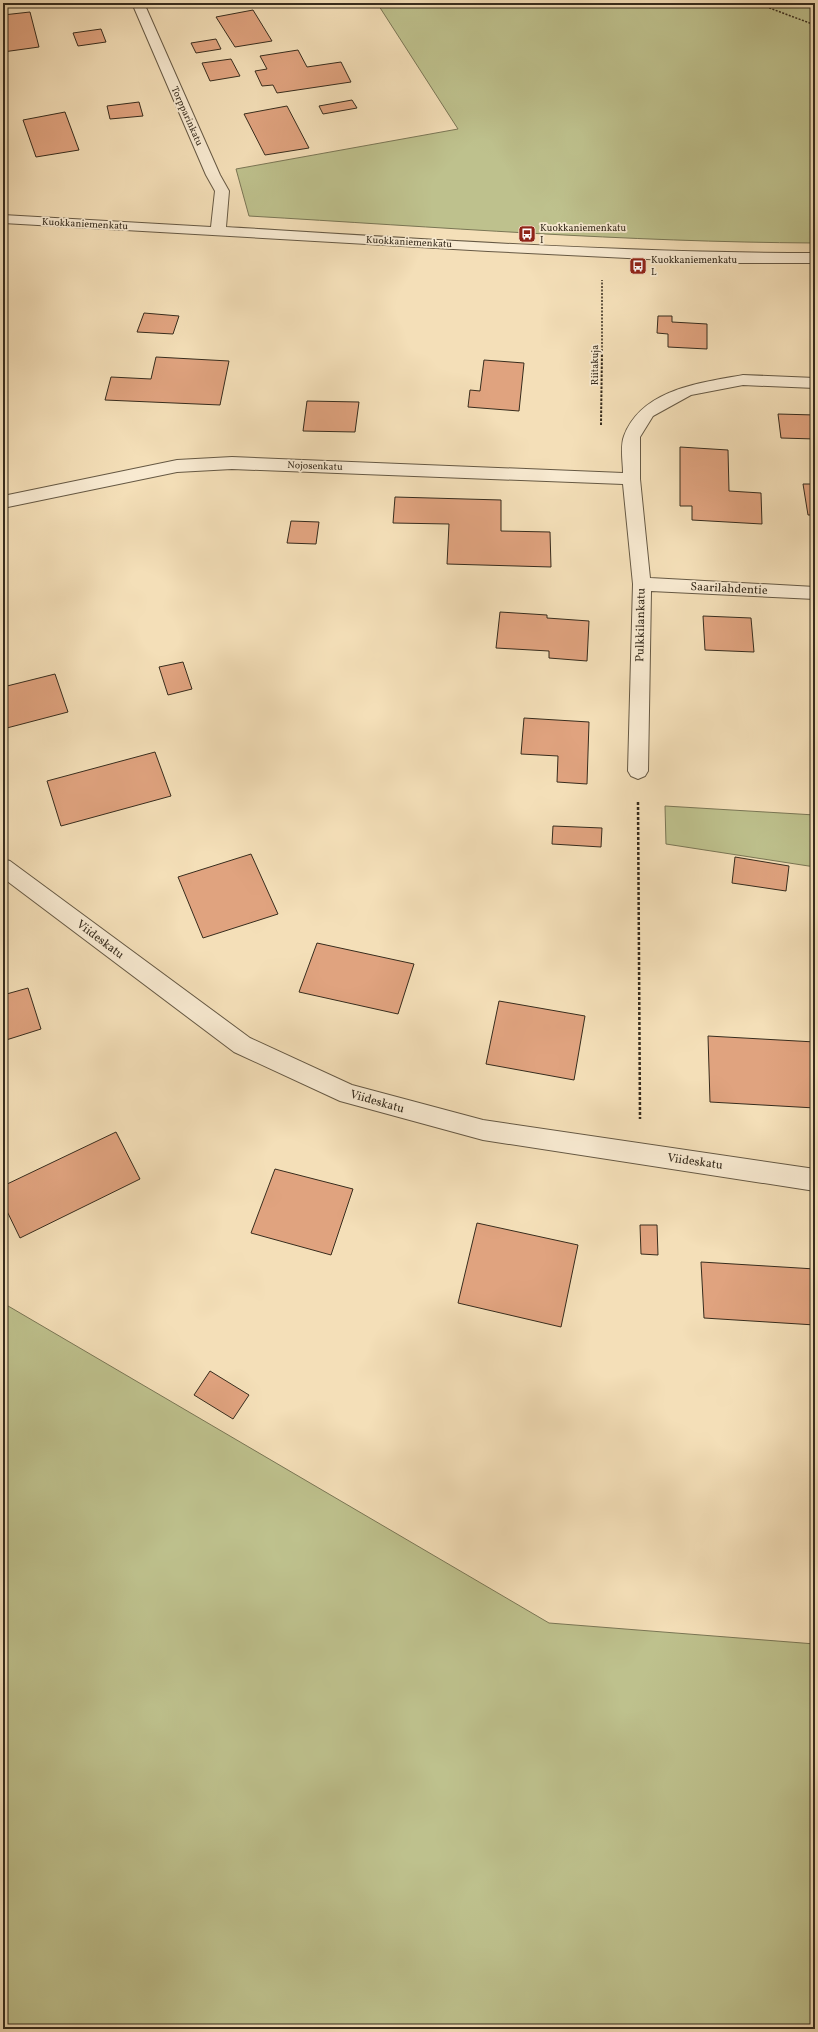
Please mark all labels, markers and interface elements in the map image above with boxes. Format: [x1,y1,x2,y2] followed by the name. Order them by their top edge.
[168,84,206,148] street label: Torpparinkatu
[42,215,129,233] street label: Kuokkaniemenkatu
[540,221,627,247] place label: Kuokkaniemenkatu I
[517,224,537,244] bus stop icon: Kuokkaniemenkatu I
[366,233,453,251] street label: Kuokkaniemenkatu
[651,253,738,279] place label: Kuokkaniemenkatu L
[628,256,648,276] bus stop icon: Kuokkaniemenkatu L
[588,345,602,385] street label: Riitakuja
[287,458,343,474] street label: Nojosenkatu
[690,579,768,599] street label: Saarilahdentie
[632,588,650,662] street label: Pulkkilankatu
[73,917,127,963] street label: Viideskatu
[348,1087,406,1117] street label: Viideskatu
[666,1150,724,1174] street label: Viideskatu

